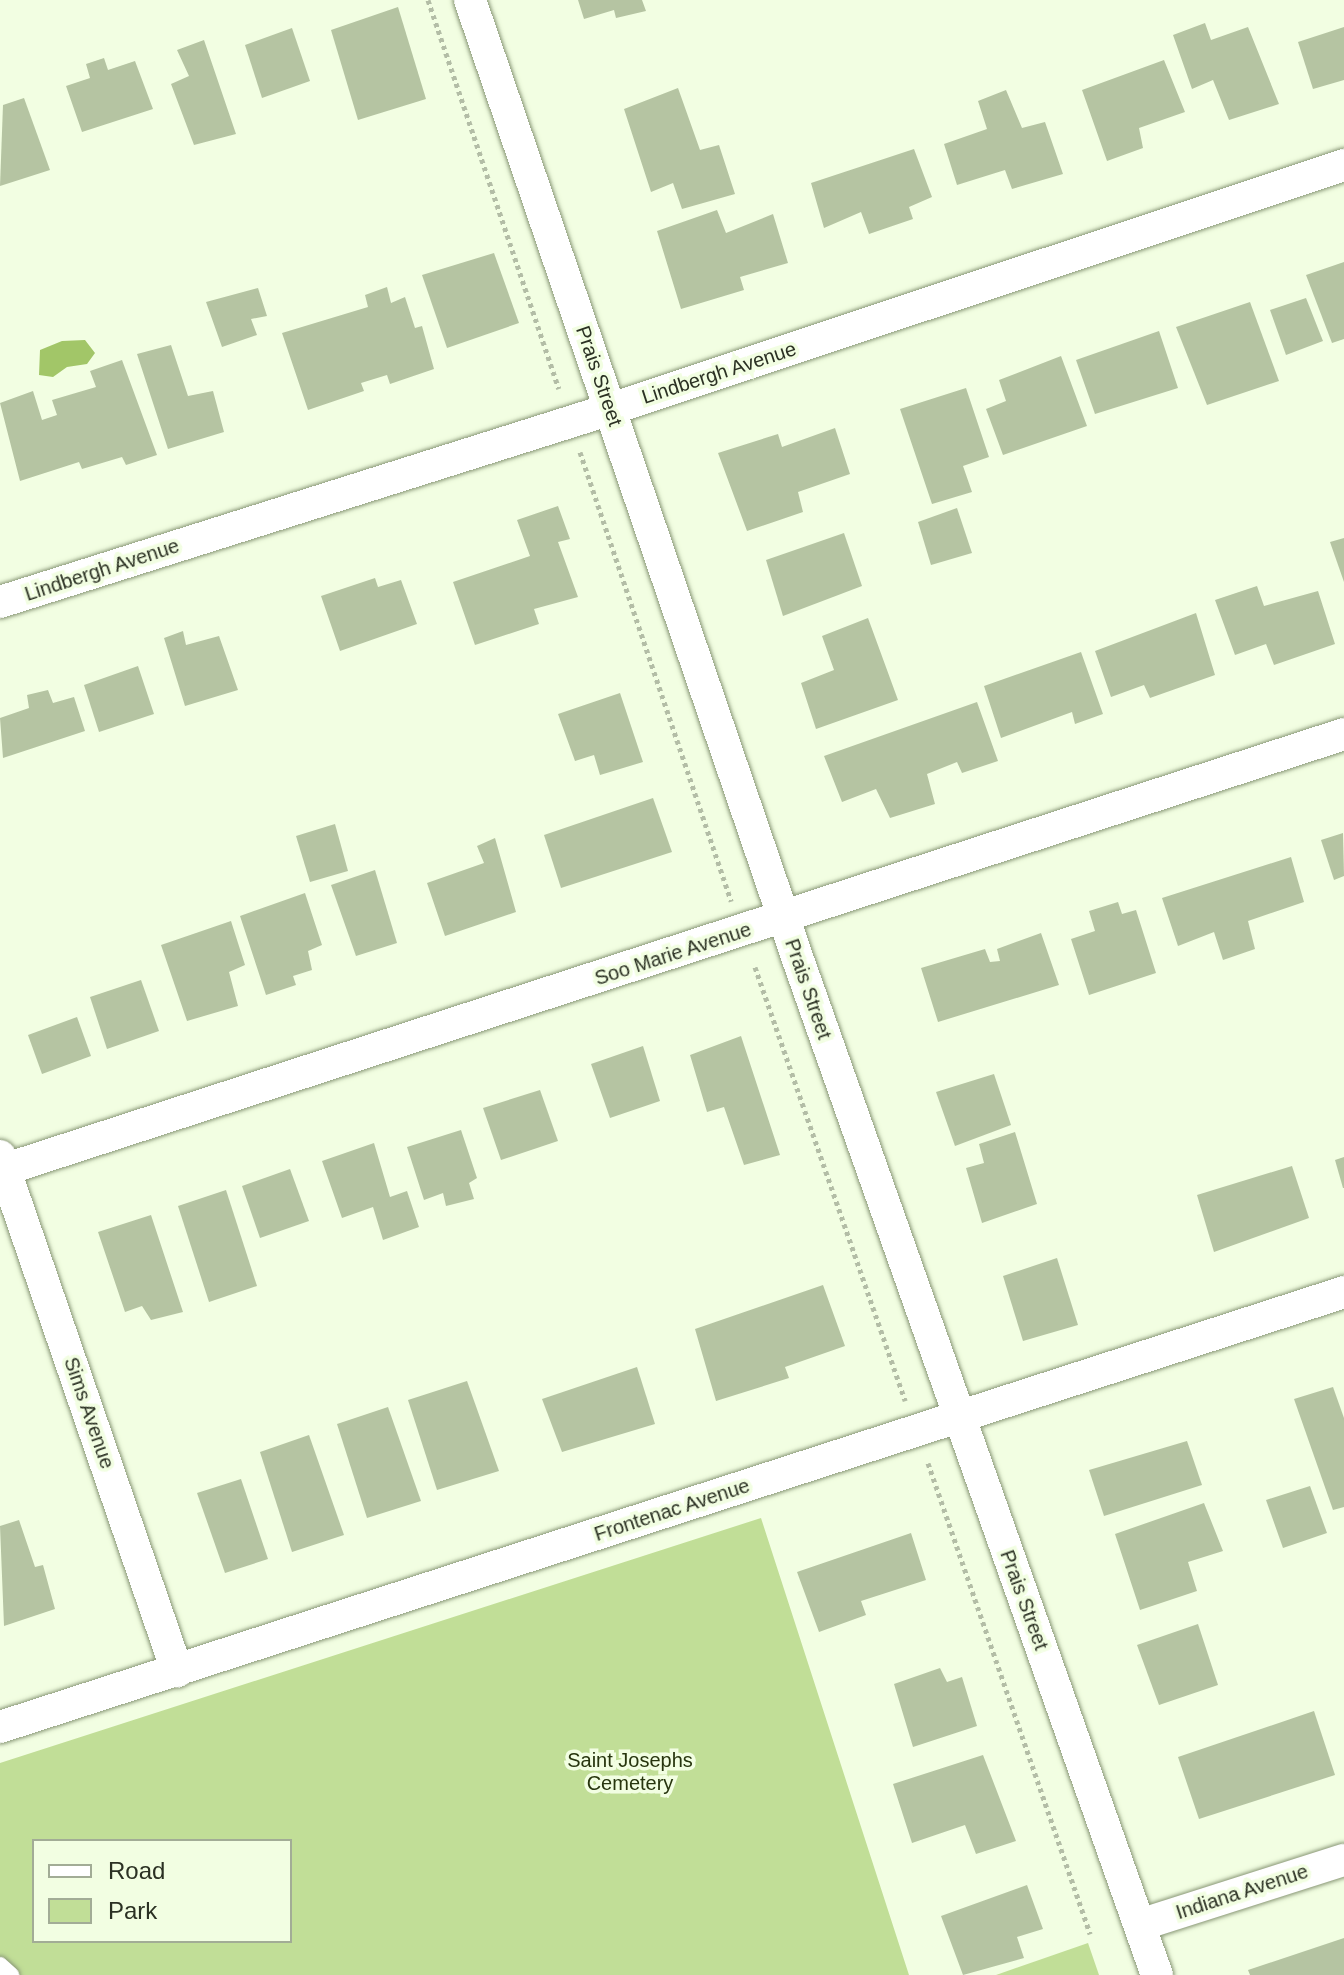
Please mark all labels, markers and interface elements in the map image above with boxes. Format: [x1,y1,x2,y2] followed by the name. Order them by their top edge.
[571,323,627,429] street label: Prais Street
[638,337,800,409] street label: Lindbergh Avenue
[21,534,183,606] street label: Lindbergh Avenue
[591,917,755,991] street label: Soo Marie Avenue
[780,936,836,1042] street label: Prais Street
[59,1354,119,1472] street label: Sims Avenue
[591,1473,753,1547] street label: Frontenac Avenue
[995,1547,1053,1653] street label: Prais Street
[567,1749,693,1796] park label: Saint Josephs Cemetery
[32,1839,292,1943] legend
[108,1857,165,1884] text: Road
[1172,1859,1312,1925] street label: Indiana Avenue
[108,1897,157,1924] text: Park

